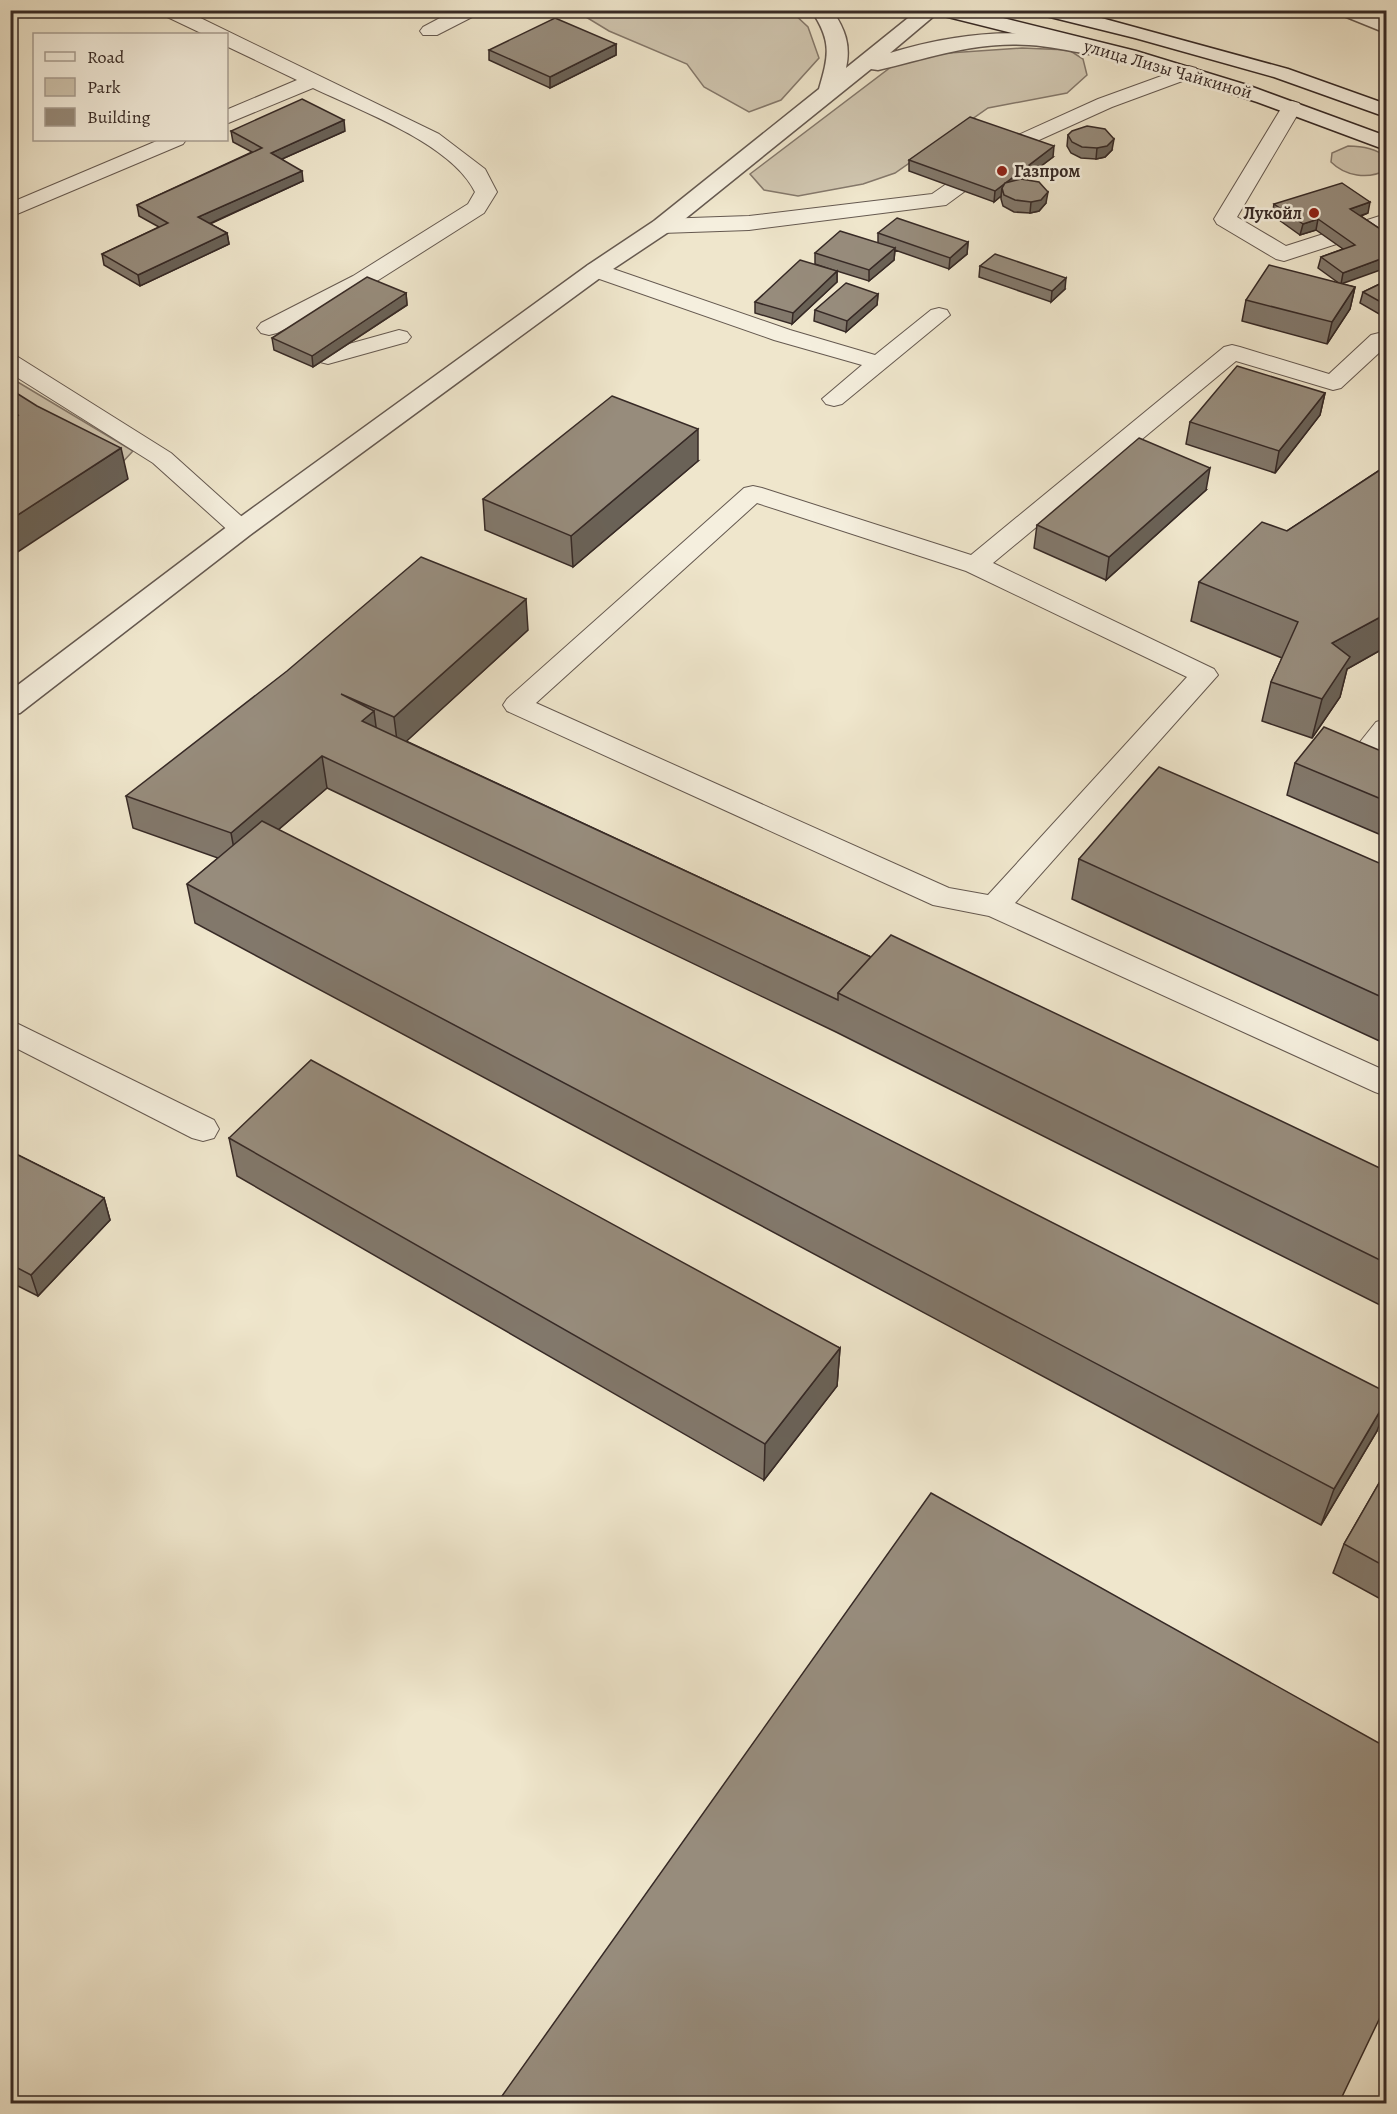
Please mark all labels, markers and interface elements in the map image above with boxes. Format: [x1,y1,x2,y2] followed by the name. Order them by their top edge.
[33,33,228,141] legend
[1080,33,1255,105] street label: улица Лизы Чайкиной
[87,45,125,69] text: Road
[87,75,121,99] text: Park
[87,105,151,129] text: Building
[1014,159,1080,183] place label: Газпром
[995,164,1009,178] marker: Газпром
[1243,201,1302,225] place label: Лукойл
[1307,206,1321,220] marker: Лукойл

